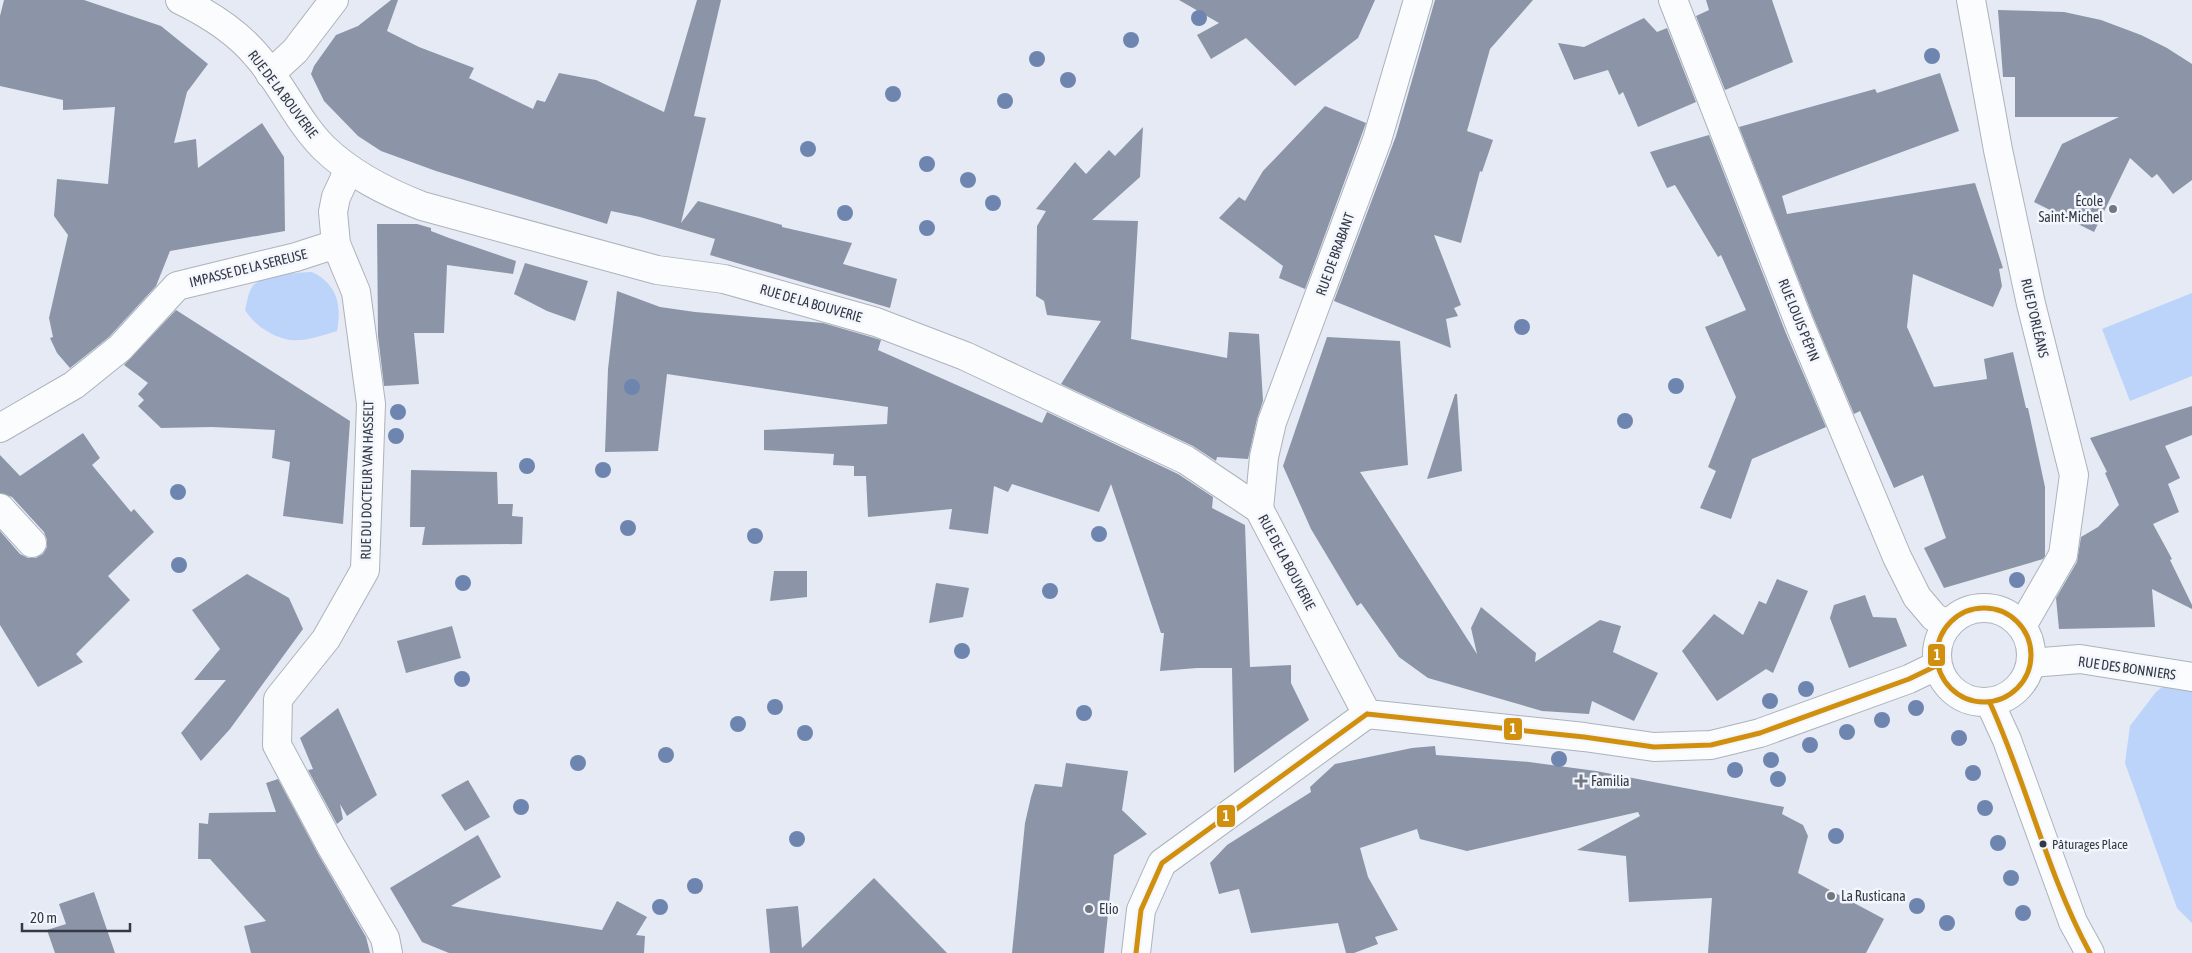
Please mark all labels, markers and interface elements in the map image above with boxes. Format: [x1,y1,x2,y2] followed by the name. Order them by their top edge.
[245,47,321,141] street label: RUE DE LA BOUVERIE
[2038,193,2103,225] place label: École Saint-Michel
[2107,203,2119,215] marker: École Saint-Michel
[1313,210,1357,298] street label: RUE DE BRABANT
[188,246,308,290] street label: IMPASSE DE LA SEREUSE
[1775,276,1823,364] street label: RUE LOUIS PÉPIN
[2018,277,2052,359] street label: RUE D'ORLÉANS
[758,281,864,325] street label: RUE DE LA BOUVERIE
[358,400,376,560] street label: RUE DU DOCTEUR VAN HASSELT
[1255,512,1319,612] street label: RUE DE LA BOUVERIE
[1927,643,1946,667] line badge: 1
[1934,647,1941,663] text: 1
[2077,653,2177,683] street label: RUE DES BONNIERS
[1503,717,1523,741] line badge: 1
[1510,721,1517,737] text: 1
[1591,773,1630,789] place label: Familia
[1575,775,1587,787] marker: Familia
[1216,804,1236,828] line badge: 1
[1223,808,1230,824] text: 1
[2052,837,2128,852] place label: Pâturages Place
[2038,839,2048,849] marker: Pâturages Place
[1841,888,1906,904] place label: La Rusticana
[1825,890,1837,902] marker: La Rusticana
[22,900,130,932] scale bar
[1099,901,1118,917] place label: Elio
[1083,903,1095,915] marker: Elio
[30,909,57,926] text: 20 m

